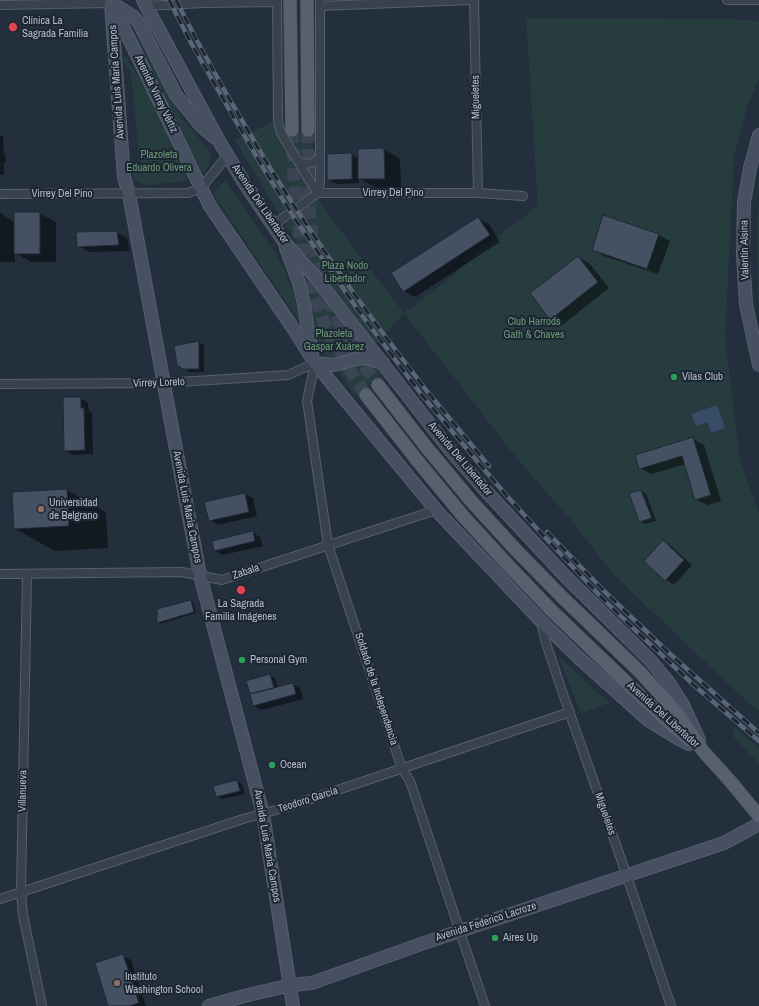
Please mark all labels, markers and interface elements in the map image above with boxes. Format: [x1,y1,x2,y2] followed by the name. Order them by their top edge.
[22,14,88,40] place label: Clínica La Sagrada Familia
[7,21,19,33] marker: Clínica La Sagrada Familia
[106,25,128,139] street label: Avenida Luis María Campos
[131,53,181,135] street label: Avenida Virrey Vértiz
[469,75,483,119] street label: Migueletes
[126,148,192,174] park label: Plazoleta Eduardo Olivera
[229,162,291,246] street label: Avenida Del Libertador
[362,186,424,200] street label: Virrey Del Pino
[31,187,93,201] street label: Virrey Del Pino
[738,220,752,280] street label: Valentín Alsina
[322,259,368,285] park label: Plaza Nodo Libertador
[503,315,565,341] park label: Club Harrods Gath & Chaves
[304,327,364,353] park label: Plazoleta Gaspar Xuárez
[682,370,723,384] place label: Vilas Club
[669,372,679,382] marker: Vilas Club
[133,375,185,391] street label: Virrey Loreto
[425,419,495,499] street label: Avenida Del Libertador
[170,450,204,564] street label: Avenida Luis María Campos
[49,496,98,522] place label: Universidad de Belgrano
[36,504,46,514] marker: Universidad de Belgrano
[231,561,261,583] street label: Zabala
[235,584,247,596] marker: La Sagrada Familia Imágenes
[205,597,277,623] place label: La Sagrada Familia Imágenes
[352,631,400,747] street label: Soldado de la Independencia
[250,653,307,667] place label: Personal Gym
[237,655,247,665] marker: Personal Gym
[624,679,702,751] street label: Avenida Del Libertador
[280,758,307,772] place label: Ocean
[267,760,277,770] marker: Ocean
[16,770,30,812] street label: Villanueva
[276,784,340,816] street label: Teodoro García
[251,789,283,903] street label: Avenida Luis María Campos
[592,791,618,837] street label: Migueletes
[434,899,538,945] street label: Avenida Federico Lacroze
[503,931,538,945] place label: Aires Up
[490,933,500,943] marker: Aires Up
[125,970,203,996] place label: Instituto Washington School
[112,978,122,988] marker: Instituto Washington School

